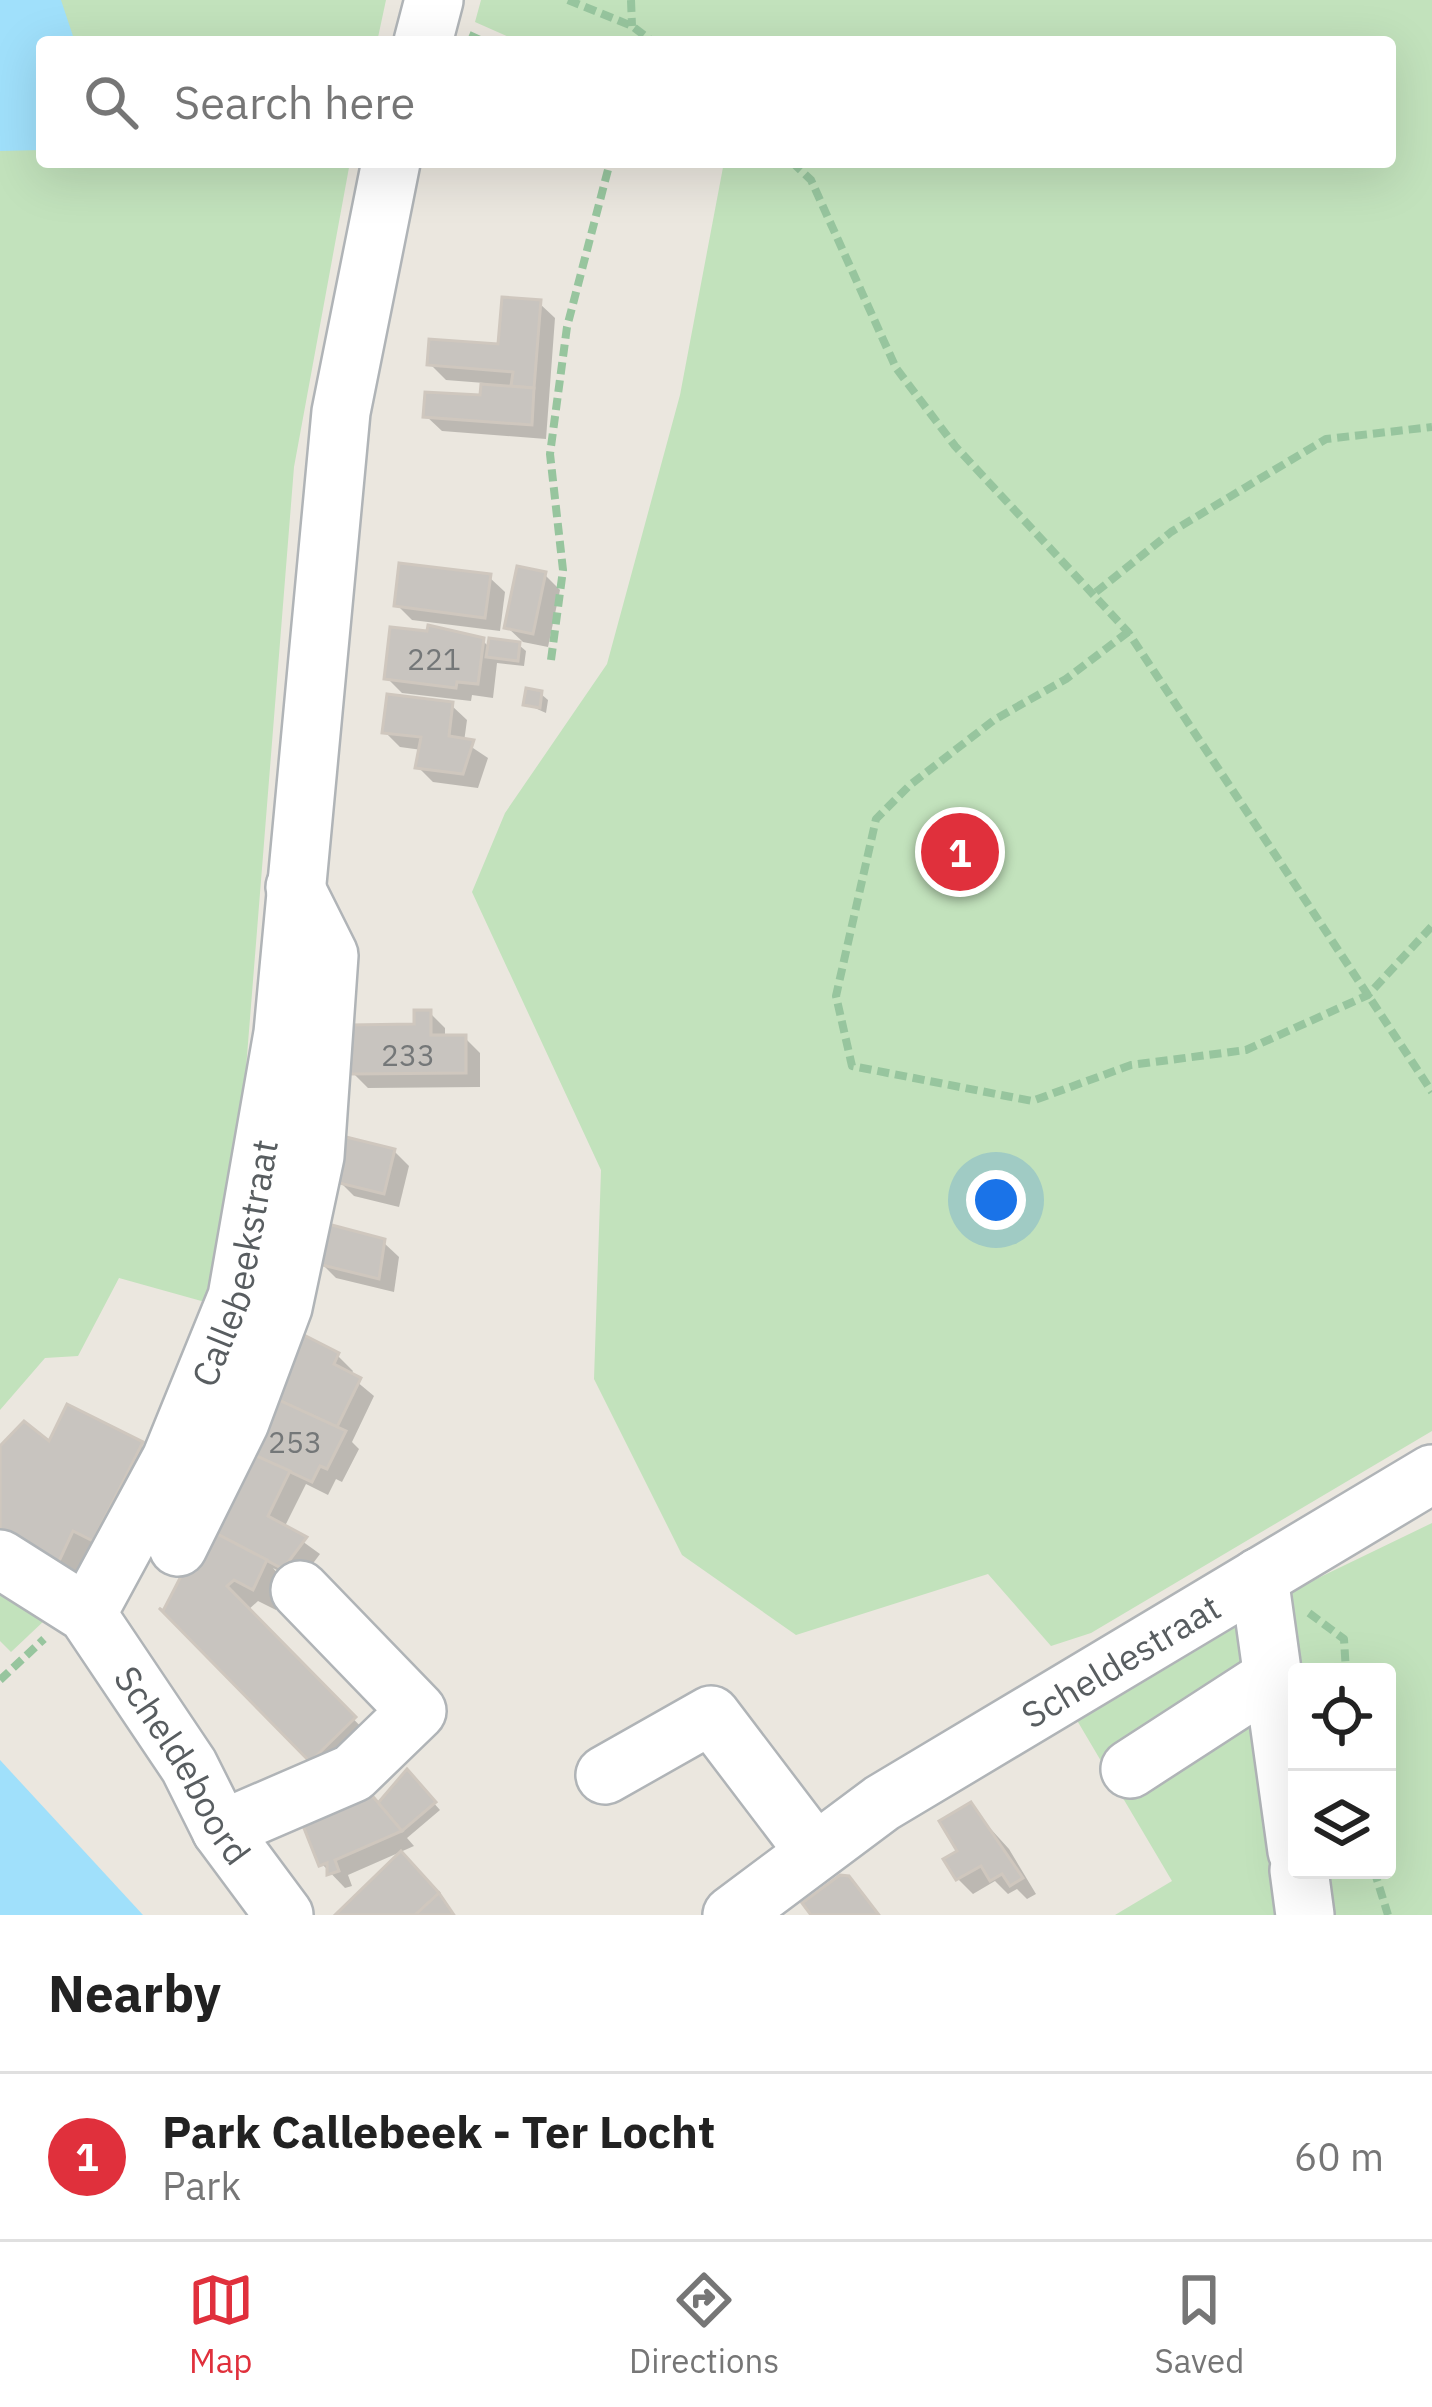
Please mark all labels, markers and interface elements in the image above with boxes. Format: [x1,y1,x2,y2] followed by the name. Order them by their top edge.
[36,36,1396,168] search box
[78,69,144,135] icon: search
[174,73,415,131] text: Search here
[407,639,461,678] house number: 221
[921,807,999,897] pin: 1
[381,1035,435,1074] house number: 233
[180,1136,288,1393] street label: Callebeekstraat
[966,1170,1026,1230] your location
[268,1422,322,1461] house number: 253
[1012,1583,1229,1738] street label: Scheldestraat
[105,1656,262,1874] street label: Scheldeboord
[1288,1663,1396,1879] map controls
[1288,1663,1396,1771] button: locate
[1288,1771,1396,1879] button: layers
[48,1960,221,2026] text: Nearby
[162,2102,715,2160] text: Park Callebeek - Ter Locht
[75,2131,99,2182] text: 1
[1294,2131,1384,2182] text: 60 m
[162,2160,241,2211] text: Park
[188,2267,254,2382] tab: Map
[629,2267,779,2382] tab: Directions
[1155,2267,1244,2382] tab: Saved

